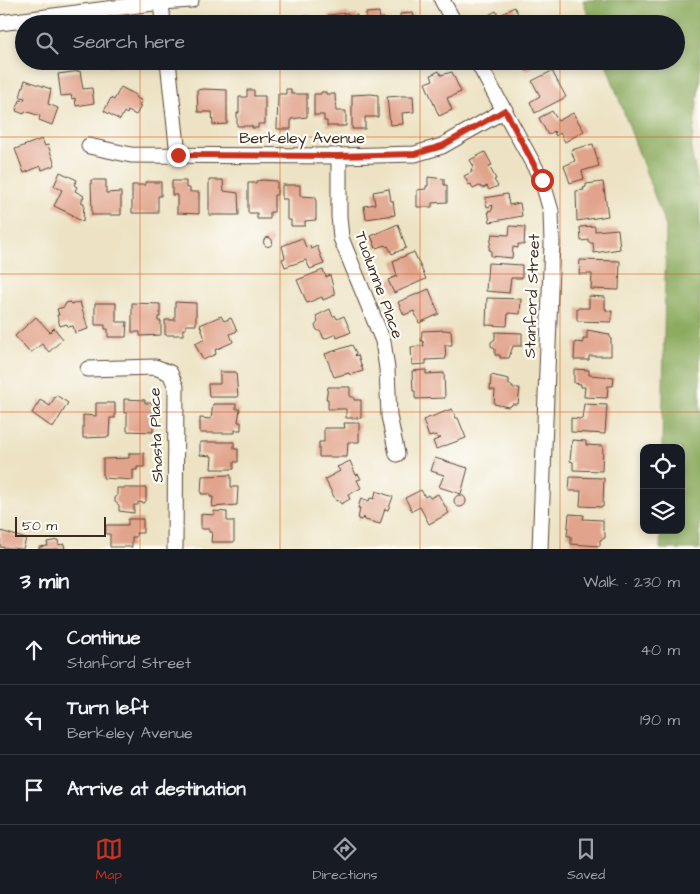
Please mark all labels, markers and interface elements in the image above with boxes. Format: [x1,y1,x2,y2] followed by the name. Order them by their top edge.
[15,15,685,70] search box
[33,29,61,57] icon: search
[73,29,185,56] text: Search here
[239,127,365,150] street label: Berkeley Avenue
[167,144,190,167] route end
[531,169,554,192] route start
[349,228,409,342] street label: Tuolumne Place
[519,233,545,358] street label: Stanford Street
[143,387,169,483] street label: Shasta Place
[640,444,685,534] map controls
[640,444,685,489] button: locate
[640,489,685,534] button: layers
[15,514,106,537] scale bar
[22,516,57,536] text: 50 m
[20,567,69,596] text: 3 min
[583,571,680,593] text: Walk · 230 m
[67,625,141,652] text: Continue
[20,636,48,664] icon: ahead
[640,639,680,661] text: 40 m
[67,652,191,674] text: Stanford Street
[67,695,148,722] text: Turn left
[20,706,48,734] icon: left
[640,709,680,731] text: 190 m
[67,722,193,744] text: Berkeley Avenue
[20,776,48,804] icon: arrive
[67,776,246,803] text: Arrive at destination
[95,835,123,885] tab: Map
[312,835,377,885] tab: Directions
[567,835,605,885] tab: Saved

